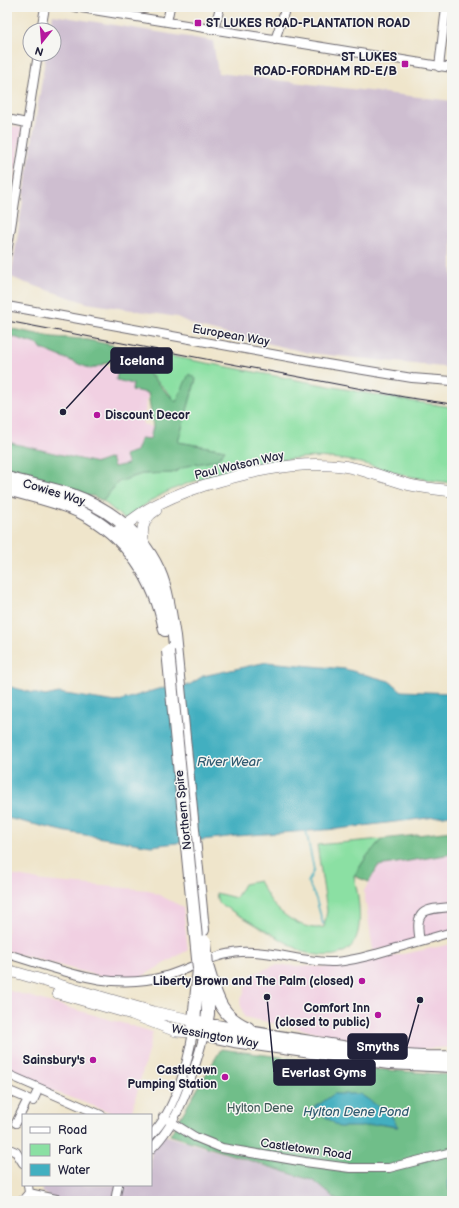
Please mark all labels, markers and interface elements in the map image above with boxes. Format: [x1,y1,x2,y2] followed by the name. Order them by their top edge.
[206,16,410,31] place label: ST LUKES ROAD-PLANTATION ROAD
[193,18,203,28] marker: ST LUKES ROAD-PLANTATION ROAD
[22,22,62,62] north arrow
[33,44,45,59] text: N
[254,50,398,79] place label: ST LUKES ROAD-FORDHAM RD-E/B
[400,59,410,69] marker: ST LUKES ROAD-FORDHAM RD-E/B
[191,321,271,350] street label: European Way
[111,348,172,373] callout: Iceland
[120,353,164,369] text: Iceland
[105,408,190,423] place label: Discount Decor
[92,410,102,420] marker: Discount Decor
[193,448,286,483] street label: Paul Watson Way
[21,476,87,509] street label: Cowies Way
[197,754,262,770] water label: River Wear
[172,769,195,851] street label: Northern Spire
[153,974,354,989] place label: Liberty Brown and The Palm (closed)
[357,976,367,986] marker: Liberty Brown and The Palm (closed)
[275,1001,370,1030] place label: Comfort Inn (closed to public)
[373,1010,383,1020] marker: Comfort Inn (closed to public)
[170,1021,260,1052] street label: Wessington Way
[348,1034,407,1059] callout: Smyths
[356,1039,400,1055] text: Smyths
[23,1053,85,1068] place label: Sainsbury's
[88,1055,98,1065] marker: Sainsbury's
[274,1060,375,1085] callout: Everlast Gyms
[127,1063,217,1092] place label: Castletown Pumping Station
[281,1065,367,1081] text: Everlast Gyms
[220,1072,230,1082] marker: Castletown Pumping Station
[227,1101,293,1116] park label: Hylton Dene
[303,1104,410,1120] water label: Hylton Dene Pond
[22,1114,152,1186] legend
[58,1123,87,1138] text: Road
[259,1136,353,1163] street label: Castletown Road
[58,1143,82,1158] text: Park
[58,1163,90,1178] text: Water

